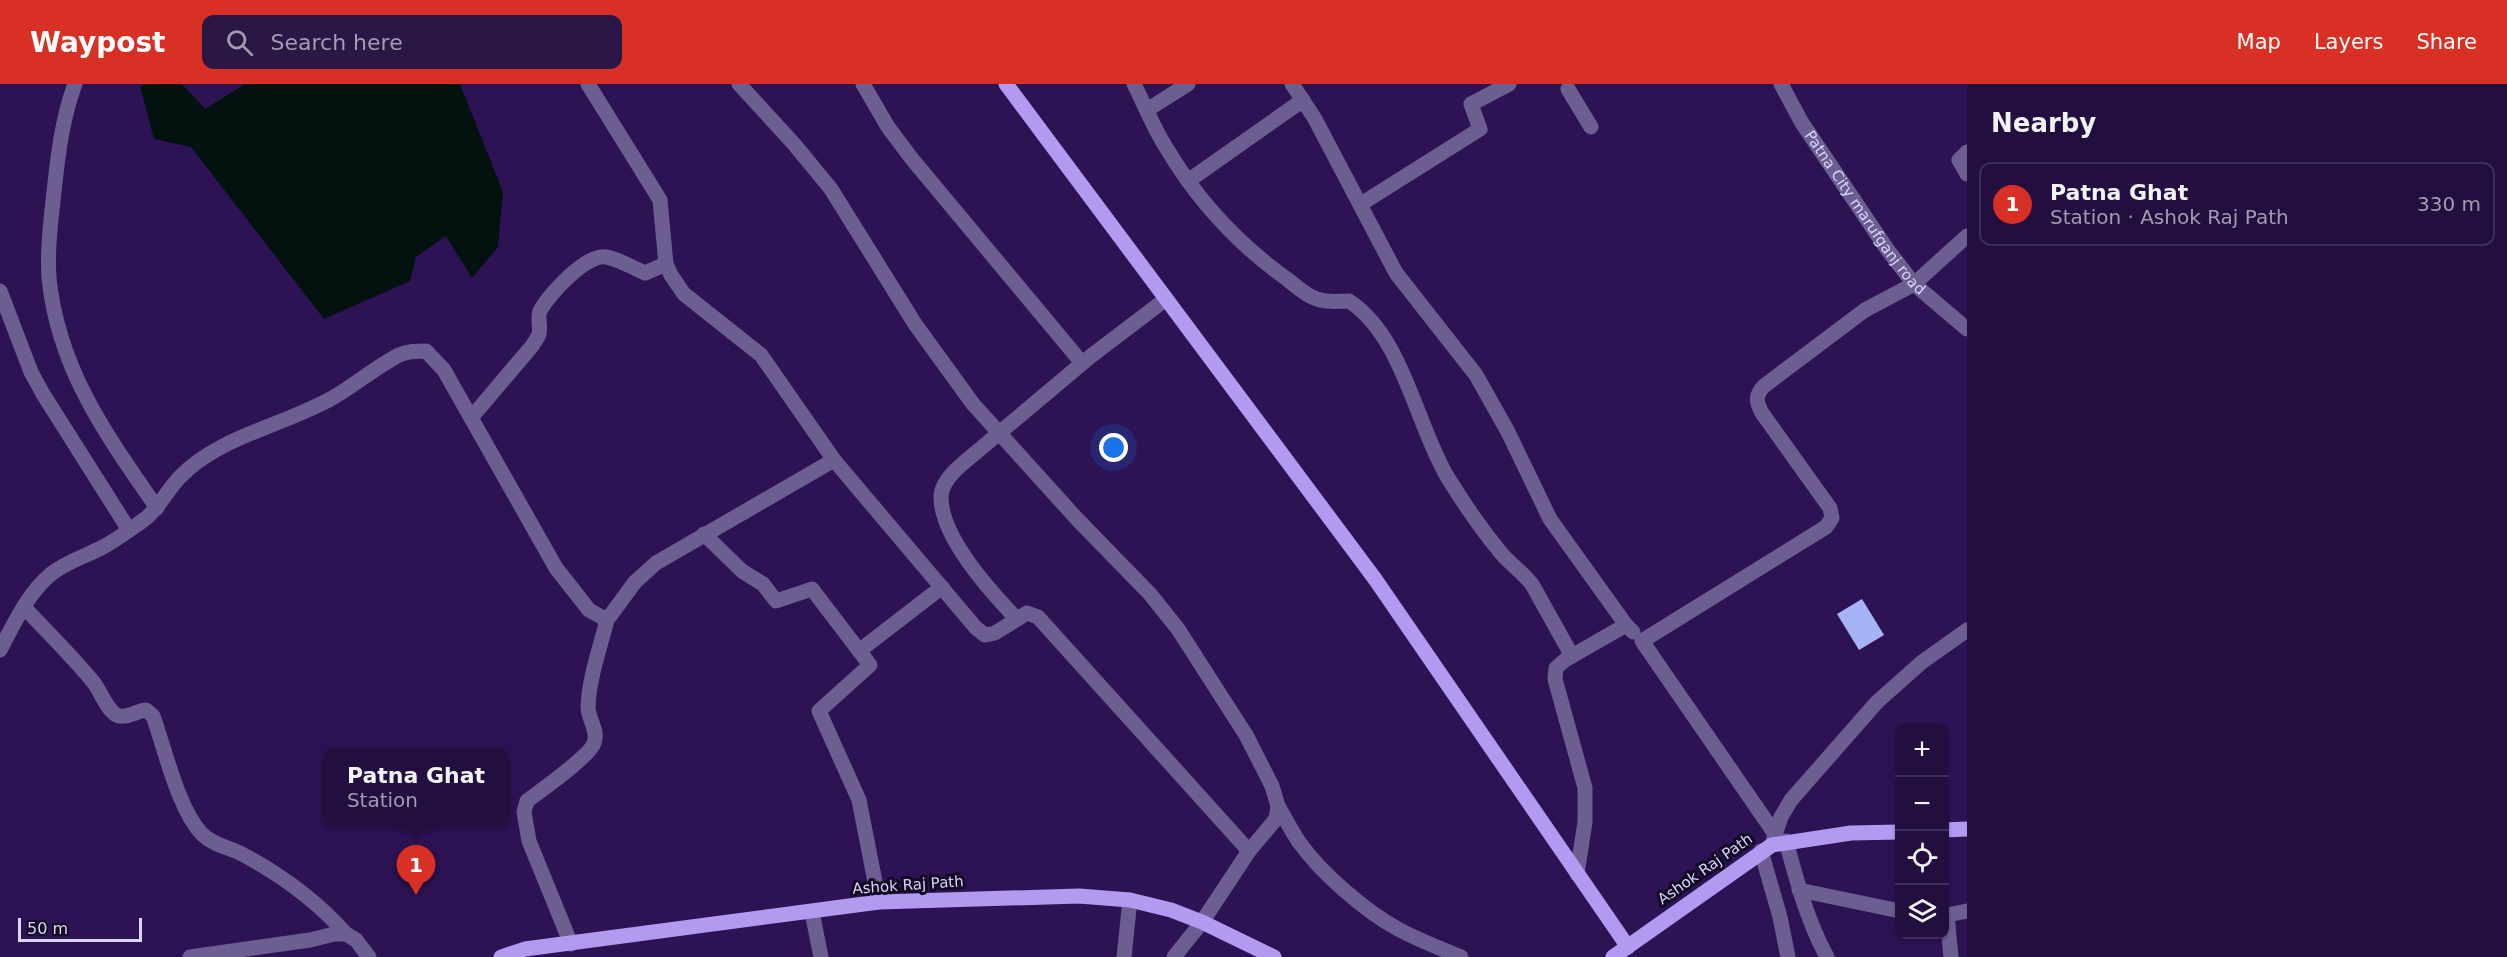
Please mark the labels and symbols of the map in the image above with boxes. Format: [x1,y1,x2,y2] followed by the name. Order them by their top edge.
[1801,127,1929,299] street label: Patna City marufganj road
[1099,433,1128,462] your location
[1654,830,1756,908] street label: Ashok Raj Path
[396,846,436,895] pin: 1
[852,872,964,898] street label: Ashok Raj Path
[18,915,142,942] scale bar

